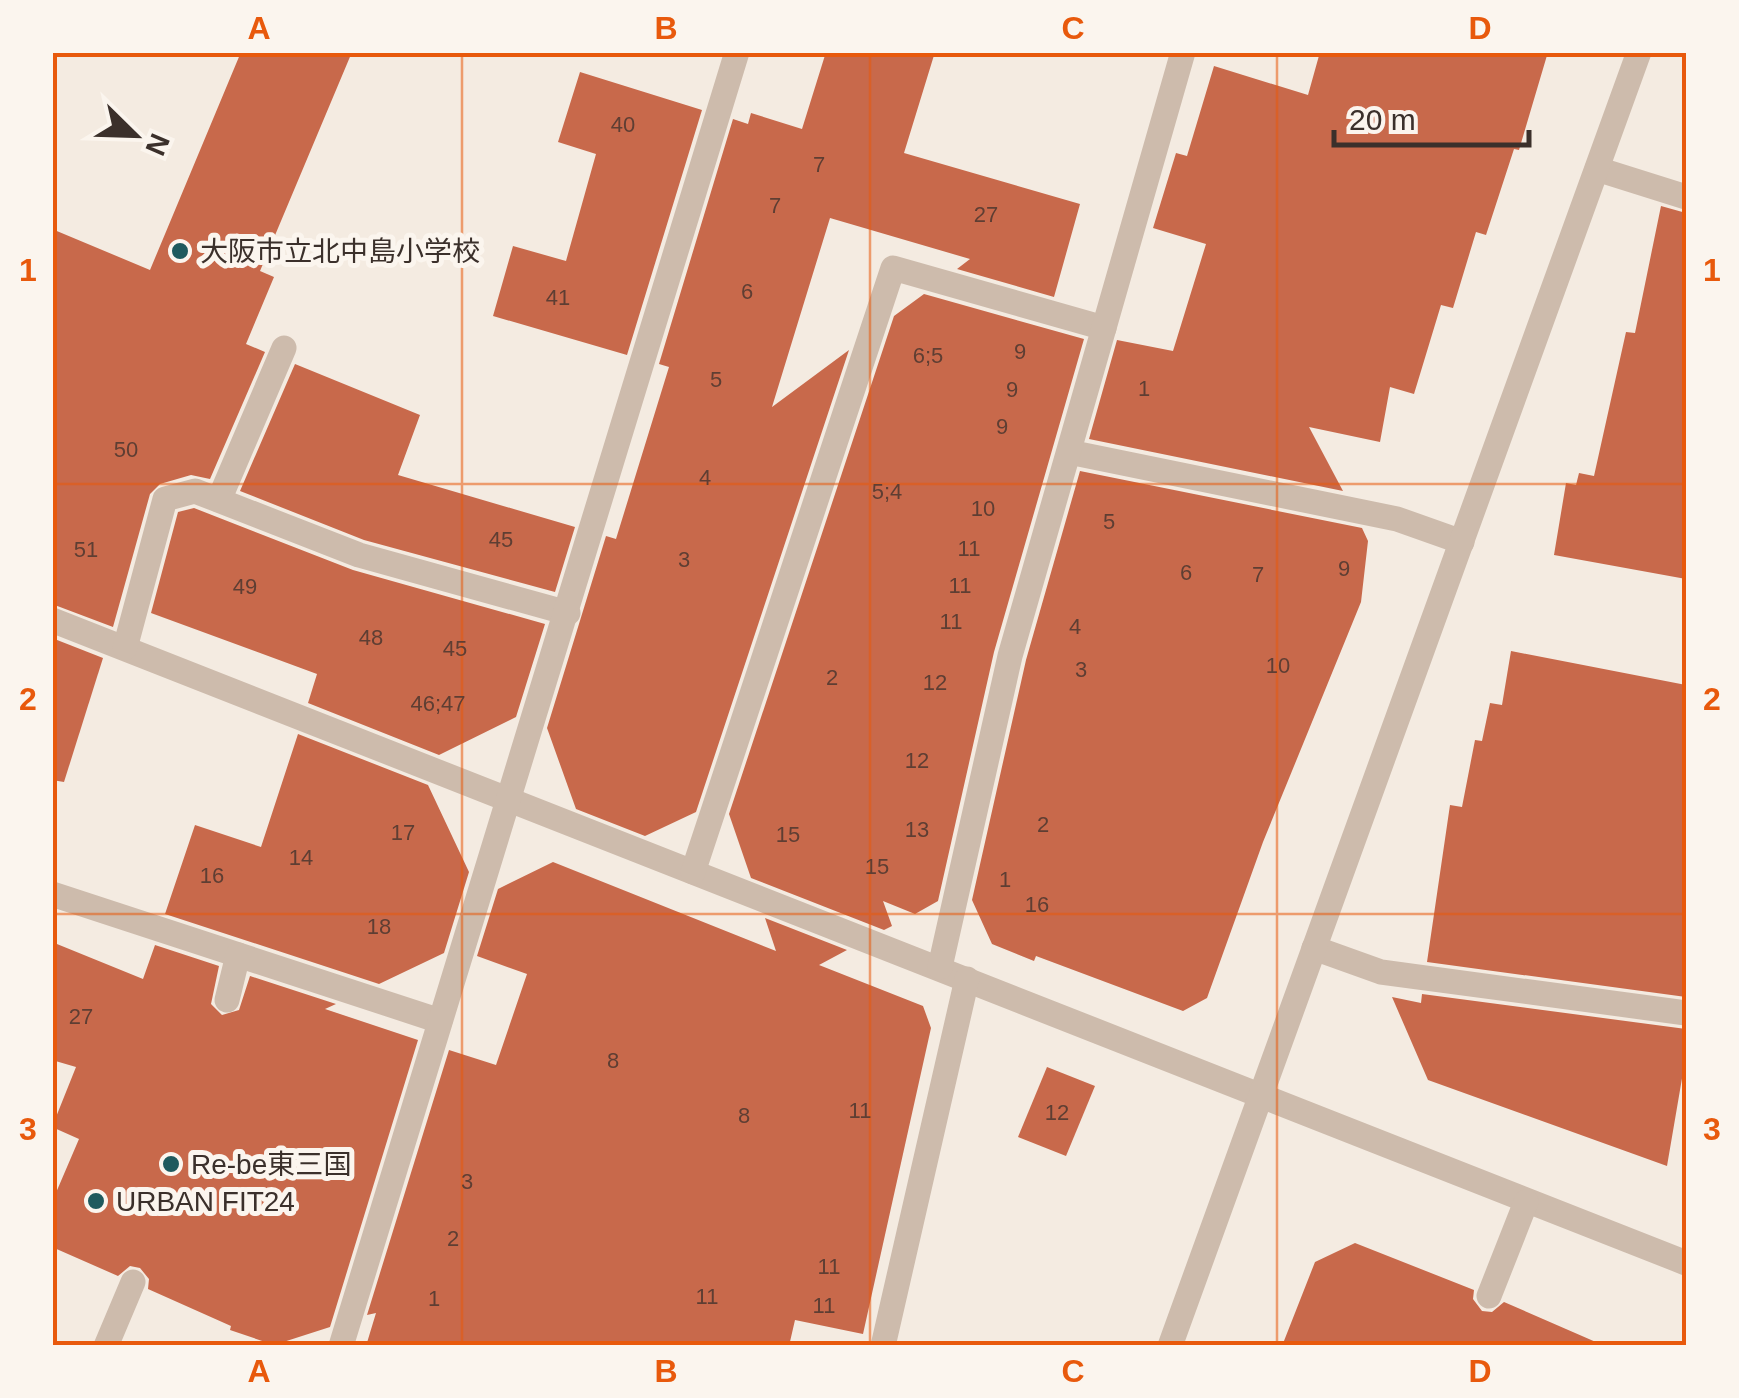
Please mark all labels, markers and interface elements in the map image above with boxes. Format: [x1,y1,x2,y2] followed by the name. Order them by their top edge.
[247,10,271,46] text: A
[654,10,678,46] text: B
[1061,10,1085,46] text: C
[1468,10,1492,46] text: D
[85,85,185,185] north arrow
[1334,85,1529,147] scale bar
[1349,103,1416,136] text: 20 m
[611,112,635,137] house number: 40
[139,129,176,160] text: N
[813,152,825,177] house number: 7
[769,193,781,218] house number: 7
[974,202,998,227] house number: 27
[200,236,480,267] place label: 大阪市立北中島小学校
[169,240,191,262] marker: 大阪市立北中島小学校
[19,252,37,288] text: 1
[1703,252,1721,288] text: 1
[741,279,753,304] house number: 6
[546,285,570,310] house number: 41
[1014,339,1026,364] house number: 9
[913,343,943,368] house number: 6;5
[710,367,722,392] house number: 5
[1138,376,1150,401] house number: 1
[1006,377,1018,402] house number: 9
[996,414,1008,439] house number: 9
[114,437,138,462] house number: 50
[699,465,711,490] house number: 4
[872,479,902,504] house number: 5;4
[971,496,995,521] house number: 10
[1103,509,1115,534] house number: 5
[489,527,513,552] house number: 45
[958,536,980,561] house number: 11
[74,537,98,562] house number: 51
[678,547,690,572] house number: 3
[1338,556,1350,581] house number: 9
[1180,560,1192,585] house number: 6
[1252,562,1264,587] house number: 7
[949,573,971,598] house number: 11
[233,574,257,599] house number: 49
[940,609,962,634] house number: 11
[1069,614,1081,639] house number: 4
[359,625,383,650] house number: 48
[443,636,467,661] house number: 45
[1266,653,1290,678] house number: 10
[1075,657,1087,682] house number: 3
[826,665,838,690] house number: 2
[923,670,947,695] house number: 12
[19,681,37,717] text: 2
[1703,681,1721,717] text: 2
[410,691,466,716] house number: 46;47
[905,748,929,773] house number: 12
[1037,812,1049,837] house number: 2
[905,817,929,842] house number: 13
[391,820,415,845] house number: 17
[776,822,800,847] house number: 15
[289,845,313,870] house number: 14
[865,854,889,879] house number: 15
[200,863,224,888] house number: 16
[999,867,1011,892] house number: 1
[1025,892,1049,917] house number: 16
[367,914,391,939] house number: 18
[69,1004,93,1029] house number: 27
[607,1048,619,1073] house number: 8
[849,1098,871,1123] house number: 11
[1045,1100,1069,1125] house number: 12
[738,1103,750,1128] house number: 8
[19,1111,37,1147] text: 3
[1703,1111,1721,1147] text: 3
[191,1149,351,1180] place label: Re-be東三国
[160,1153,182,1175] marker: Re-be東三国
[461,1169,473,1194] house number: 3
[116,1186,295,1217] place label: URBAN FIT24
[85,1190,107,1212] marker: URBAN FIT24
[447,1226,459,1251] house number: 2
[818,1254,840,1279] house number: 11
[696,1284,718,1309] house number: 11
[428,1286,440,1311] house number: 1
[813,1293,835,1318] house number: 11
[247,1353,271,1389] text: A
[654,1353,678,1389] text: B
[1061,1353,1085,1389] text: C
[1468,1353,1492,1389] text: D

